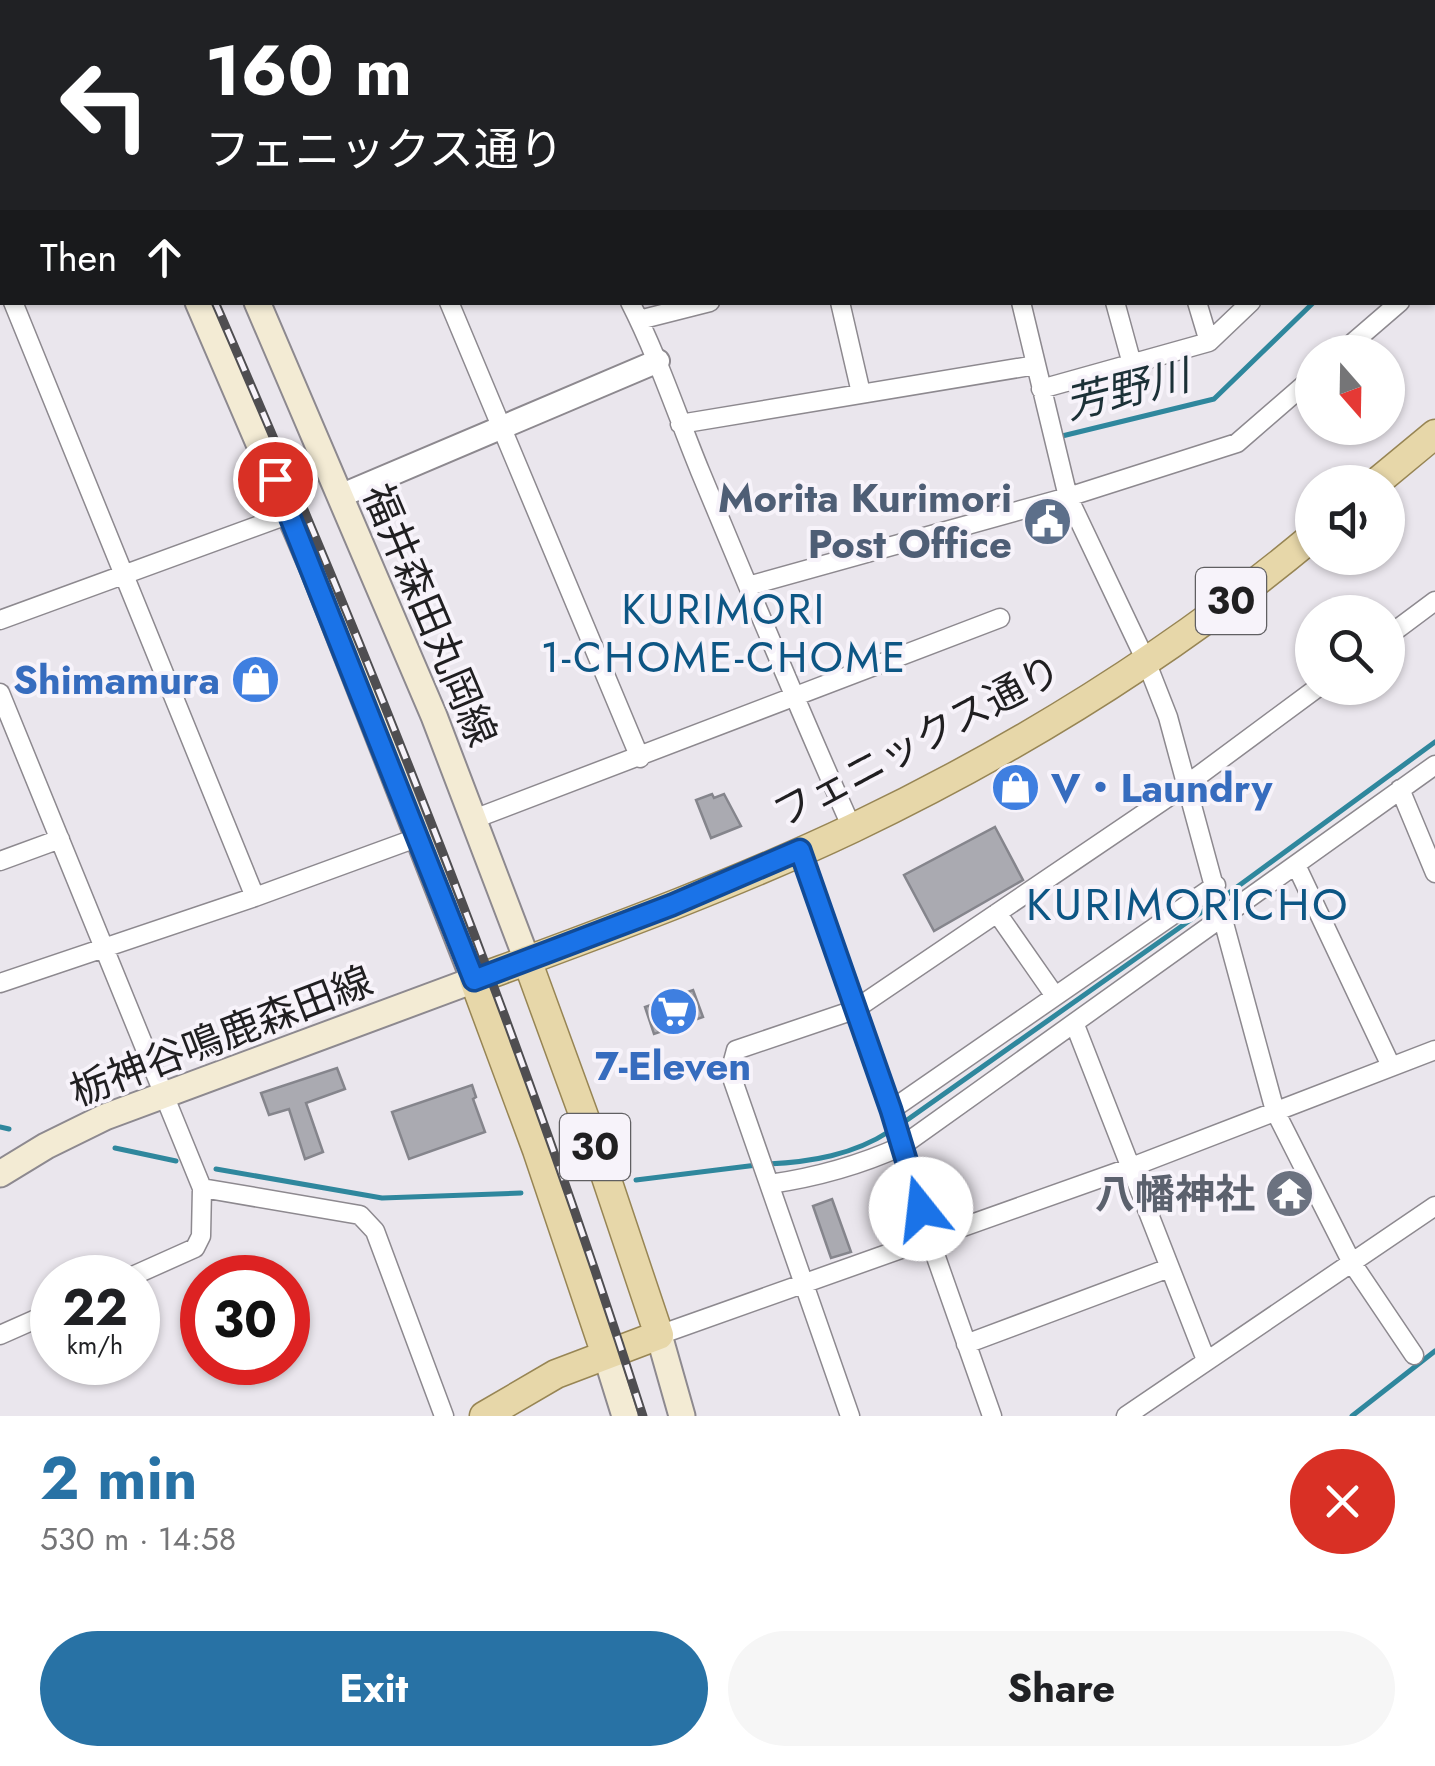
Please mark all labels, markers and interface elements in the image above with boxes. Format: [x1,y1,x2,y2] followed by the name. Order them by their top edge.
[205,20,412,121] text: 160 m
[40,40,170,170] icon: left
[205,117,564,182] text: フェニックス通り
[40,230,117,285] text: Then
[137,230,192,285] icon: ahead
[1295,335,1405,445] north arrow
[1295,335,1405,705] map controls
[1059,344,1200,434] water label: 芳野川
[233,437,318,522] pin
[248,452,303,507] icon: arrive
[1295,465,1405,575] button: sound
[718,469,1012,573] place label: Morita Kurimori Post Office
[349,475,511,755] street label: 福井森田丸岡線
[1021,495,1073,547] public building icon: Morita Kurimori Post Office
[1196,568,1266,634] road number: 30
[540,579,908,688] district label: KURIMORI 1-CHOME-CHOME
[1295,595,1405,705] button: search
[763,641,1071,841] street label: フェニックス通り
[13,651,220,709] place label: Shimamura
[229,654,281,706] shop icon: Shimamura
[1050,759,1273,817] place label: V・Laundry
[990,762,1042,814] shop icon: V・Laundry
[1026,872,1350,937] district label: KURIMORICHO
[61,952,381,1120] street label: 栃神谷鳴鹿森田線
[647,985,699,1037] supermarket icon: 7-Eleven
[595,1037,751,1095] place label: 7-Eleven
[560,1114,630,1180] road number: 30
[869,1157,973,1261] position arrow
[1095,1165,1255,1223] place label: 八幡神社
[1264,1168,1316,1220] temple icon: 八幡神社
[180,1255,310,1385] speed limit sign: 30
[62,1271,128,1344] text: 22
[67,1327,123,1363] text: km/h
[40,1435,198,1522] text: 2 min
[1290,1449,1395,1554] button: close
[40,1516,236,1562] text: 530 m · 14:58
[40,1631,708,1746] button: Exit
[728,1631,1395,1746] button: Share

